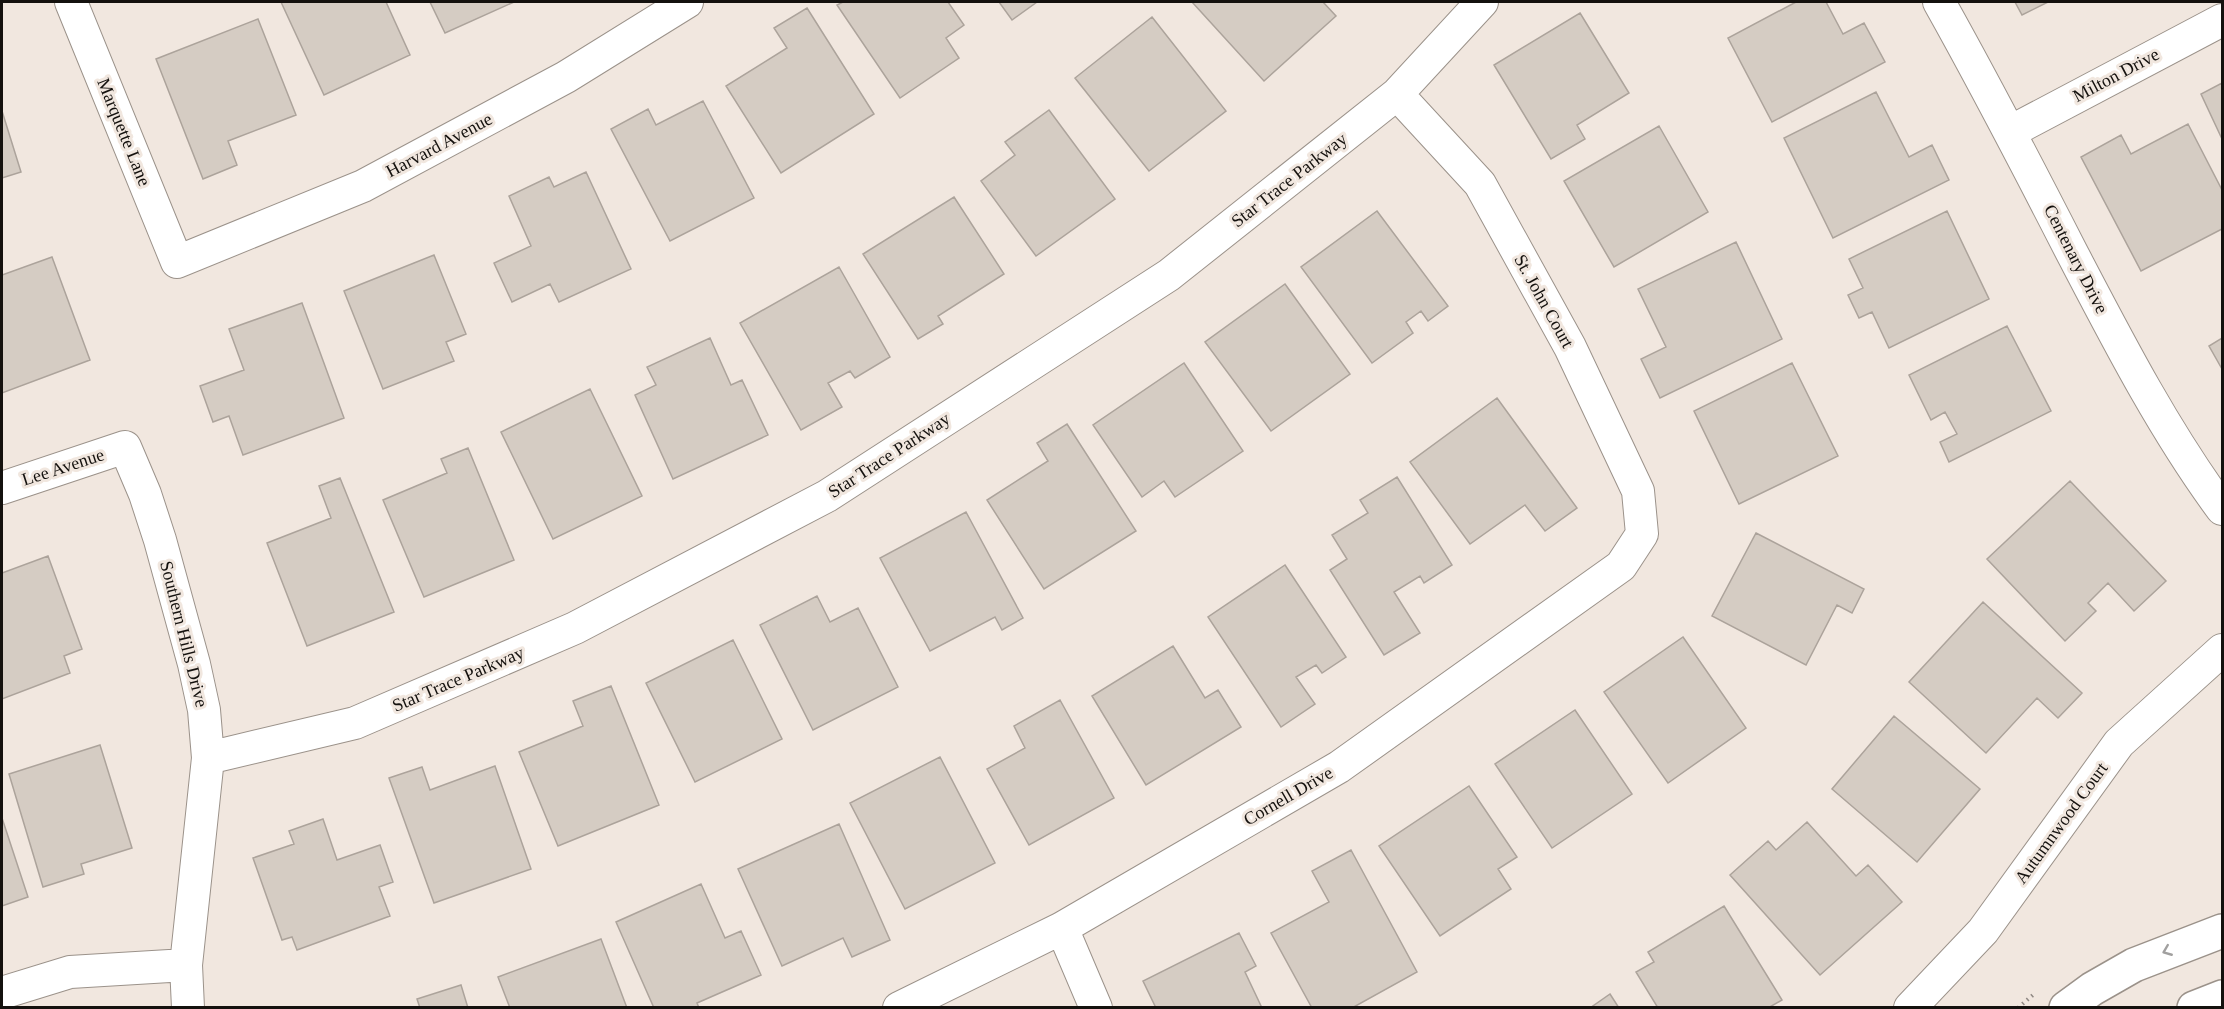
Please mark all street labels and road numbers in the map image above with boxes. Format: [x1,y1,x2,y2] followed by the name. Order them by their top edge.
[2070,44,2162,106] street label: Milton Drive
[93,75,155,189] street label: Marquette Lane
[383,109,495,181] street label: Harvard Avenue
[1227,129,1351,231] street label: Star Trace Parkway
[2040,201,2112,317] street label: Centenary Drive
[1510,251,1578,351] street label: St. John Court
[824,408,954,502] street label: Star Trace Parkway
[19,444,107,490] street label: Lee Avenue
[156,559,212,709] street label: Southern Hills Drive
[389,642,527,716] street label: Star Trace Parkway
[2010,759,2112,887] street label: Autumnwood Court
[1240,762,1336,830] street label: Cornell Drive

